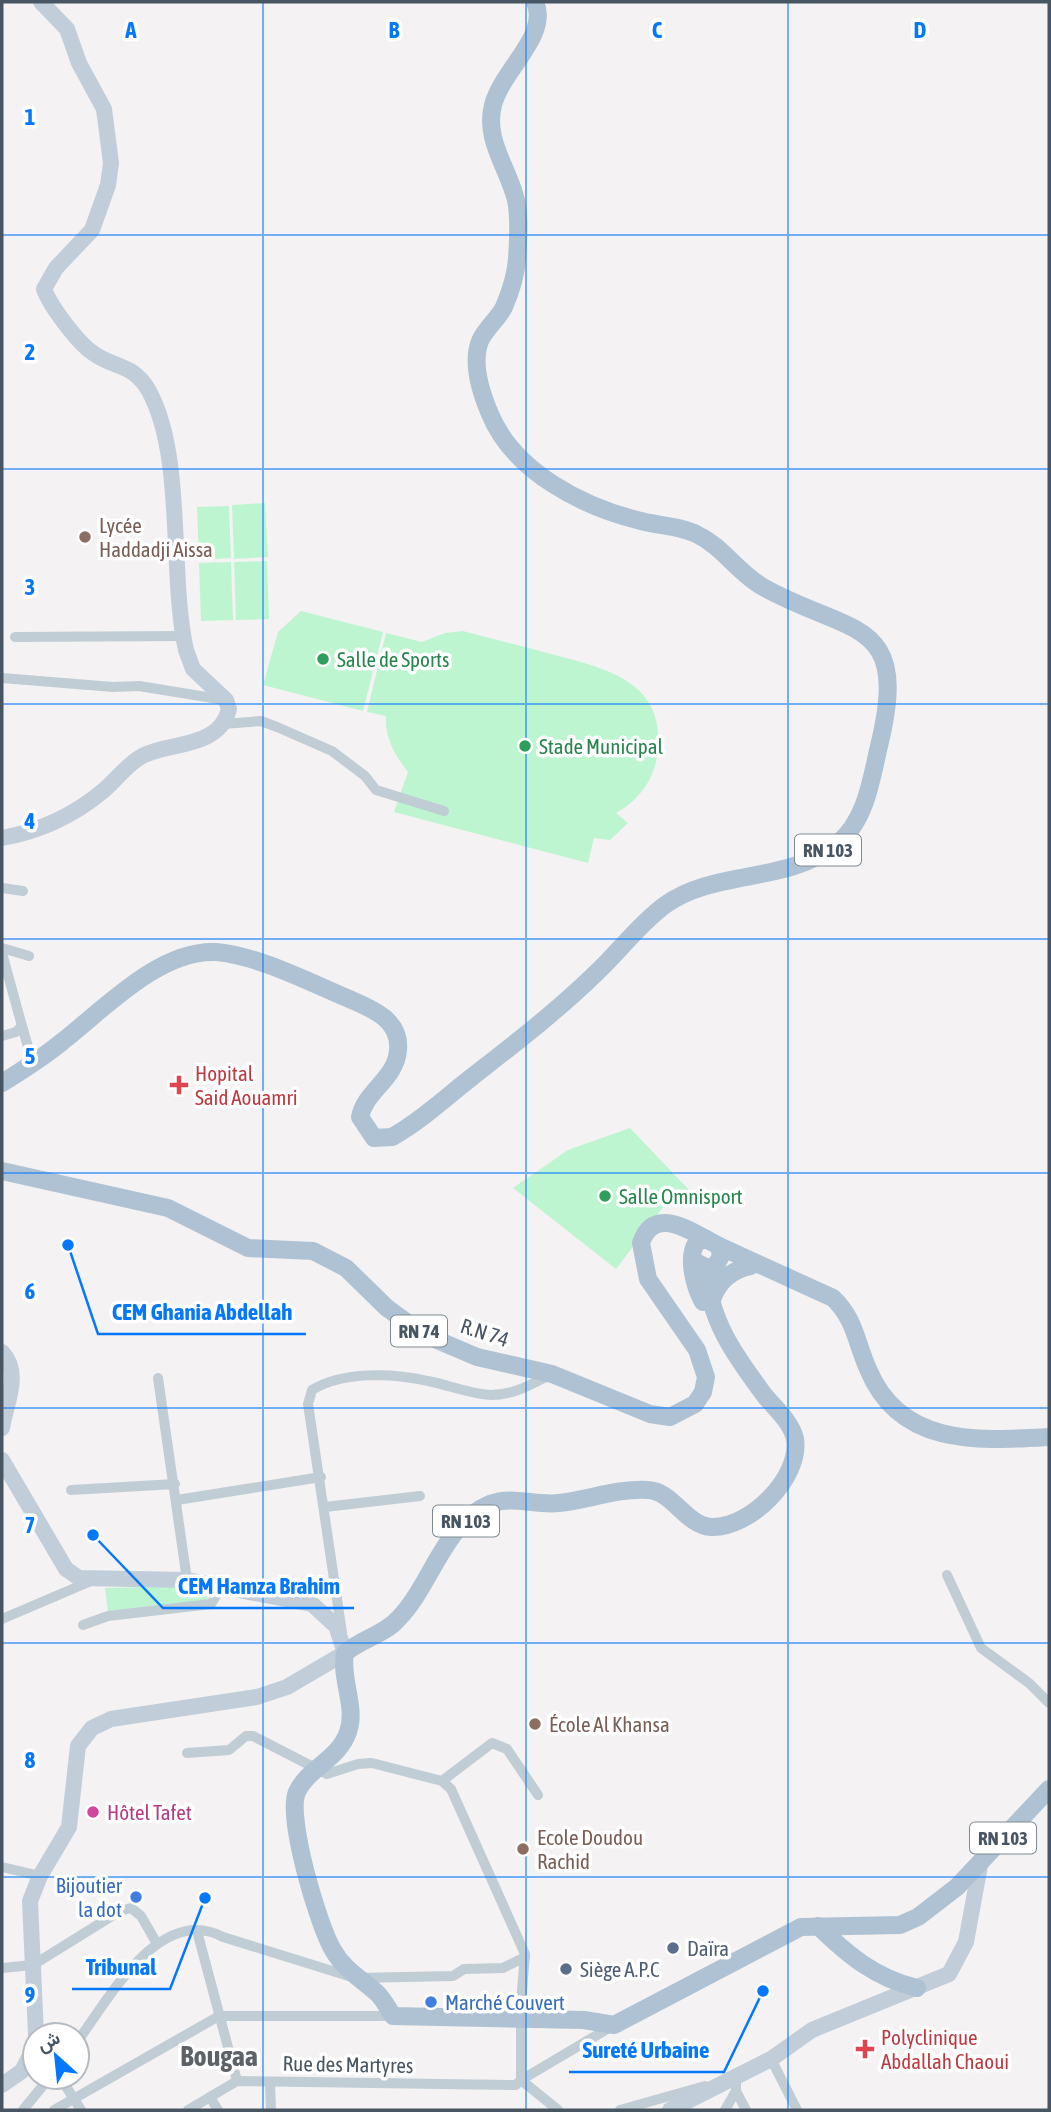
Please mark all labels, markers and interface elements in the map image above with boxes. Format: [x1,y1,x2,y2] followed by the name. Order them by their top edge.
[124,17,137,43] text: A
[389,17,400,43] text: B
[652,17,663,43] text: C
[914,17,927,43] text: D
[25,104,36,130] text: 1
[25,339,35,365] text: 2
[99,513,213,561] place label: Lycée Haddadji Aissa
[77,529,93,545] marker: Lycée Haddadji Aissa
[25,574,35,600] text: 3
[337,647,449,671] place label: Salle de Sports
[315,651,331,667] marker: Salle de Sports
[539,734,664,758] place label: Stade Municipal
[517,738,533,754] marker: Stade Municipal
[24,808,36,834] text: 4
[795,834,861,866] road number: RN 103
[25,1043,36,1069] text: 5
[195,1061,297,1109] place label: Hopital Said Aouamri
[169,1075,189,1095] marker: Hopital Said Aouamri
[619,1184,743,1208] place label: Salle Omnisport
[597,1188,613,1204] marker: Salle Omnisport
[25,1278,36,1304] text: 6
[98,1290,306,1334] callout: CEM Ghania Abdellah
[112,1299,292,1325] text: CEM Ghania Abdellah
[458,1313,512,1351] street label: R.N 74
[391,1316,447,1346] road number: RN 74
[433,1506,499,1536] road number: RN 103
[25,1512,35,1538] text: 7
[163,1564,354,1608] callout: CEM Hamza Brahim
[178,1573,340,1599] text: CEM Hamza Brahim
[549,1712,670,1736] place label: École Al Khansa
[527,1716,543,1732] marker: École Al Khansa
[25,1747,36,1773] text: 8
[107,1800,192,1824] place label: Hôtel Tafet
[85,1804,101,1820] marker: Hôtel Tafet
[970,1822,1036,1854] road number: RN 103
[537,1825,643,1873] place label: Ecole Doudou Rachid
[515,1841,531,1857] marker: Ecole Doudou Rachid
[56,1873,123,1921] place label: Bijoutier la dot
[128,1889,144,1905] marker: Bijoutier la dot
[687,1936,729,1960] place label: Daïra
[665,1940,681,1956] marker: Daïra
[72,1945,170,1989] callout: Tribunal
[86,1954,157,1980] text: Tribunal
[580,1957,660,1981] place label: Siège A.P.C
[558,1961,574,1977] marker: Siège A.P.C
[25,1982,36,2008] text: 9
[445,1990,565,2014] place label: Marché Couvert
[423,1994,439,2010] marker: Marché Couvert
[21,2021,91,2091] north arrow
[881,2025,1009,2073] place label: Polyclinique Abdallah Chaoui
[33,2026,64,2057] text: ش
[569,2028,724,2072] callout: Sureté Urbaine
[583,2037,709,2063] text: Sureté Urbaine
[855,2039,875,2059] marker: Polyclinique Abdallah Chaoui
[180,2040,258,2072] district label: Bougaa
[283,2051,413,2077] street label: Rue des Martyres

